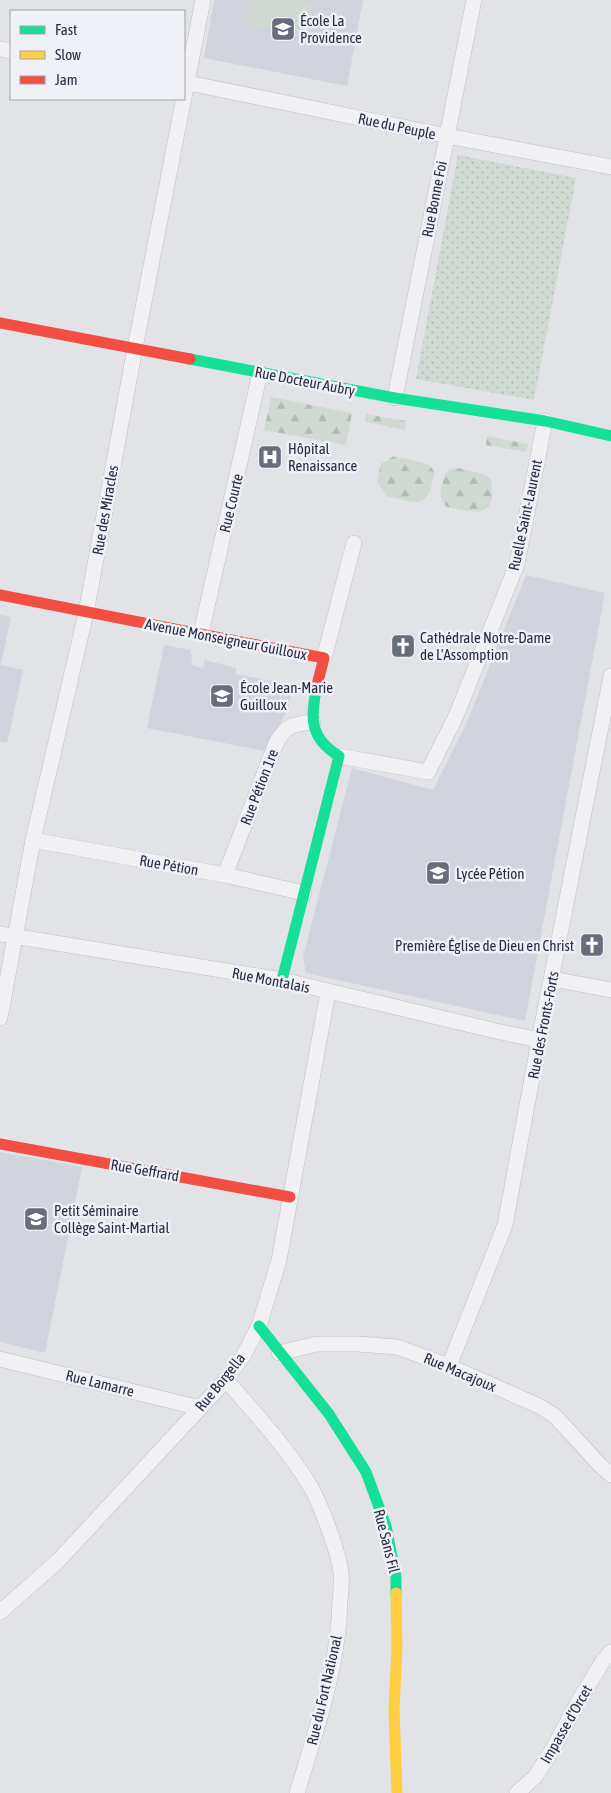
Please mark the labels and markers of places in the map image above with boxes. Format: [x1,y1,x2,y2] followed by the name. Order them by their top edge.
[300,12,362,46] place label: École La Providence
[270,16,296,42] school or university icon: École La Providence
[288,440,357,474] place label: Hôpital Renaissance
[257,444,283,470] hospital icon: Hôpital Renaissance
[420,629,551,663] place label: Cathédrale Notre-Dame de L'Assomption
[390,633,416,659] church icon: Cathédrale Notre-Dame de L'Assomption
[240,679,333,713] place label: École Jean-Marie Guilloux
[209,683,235,709] school or university icon: École Jean-Marie Guilloux
[425,860,451,886] school or university icon: Lycée Pétion
[456,865,525,882] place label: Lycée Pétion
[579,932,605,958] church icon: Première Église de Dieu en Christ
[395,937,574,954] place label: Première Église de Dieu en Christ
[54,1202,170,1236] place label: Petit Séminaire Collège Saint-Martial
[23,1206,49,1232] school or university icon: Petit Séminaire Collège Saint-Martial

